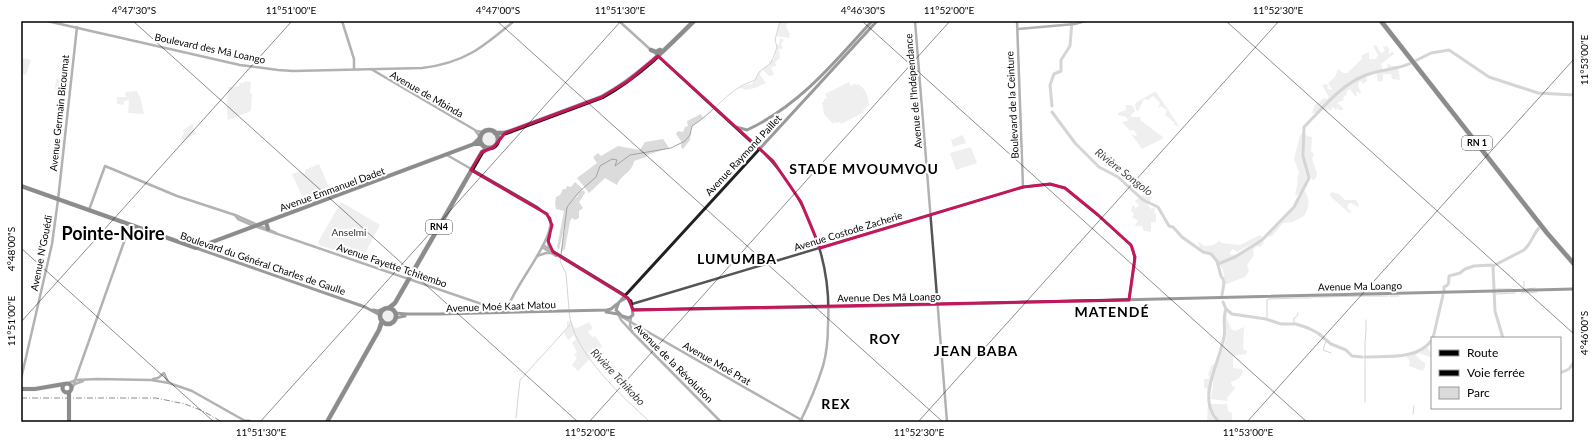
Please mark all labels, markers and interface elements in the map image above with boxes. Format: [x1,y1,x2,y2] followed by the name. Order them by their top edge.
[112,4,156,16] text: 4°47'30"S
[266,4,316,16] text: 11°51'00"E
[476,4,520,16] text: 4°47'00"S
[595,4,645,16] text: 11°51'30"E
[841,4,885,16] text: 4°46'30"S
[924,4,974,16] text: 11°52'00"E
[1253,4,1303,16] text: 11°52'30"E
[153,30,267,66] street label: Boulevard des Mâ Loango
[902,33,924,149] street label: Avenue de l'Indépendance
[1578,35,1590,85] text: 11°53'00"E
[1003,51,1021,159] street label: Boulevard de la Ceinture
[47,54,71,172] street label: Avenue Germain Bicoumat
[388,68,466,120] street label: Avenue de Mbinda
[702,112,784,198] street label: Avenue Raymond Paillet
[1462,136,1492,150] road number: RN 1
[1093,145,1156,198] water label: Rivière Songolo
[789,160,939,177] district label: STADE MVOUMVOU
[278,164,387,214] street label: Avenue Emmanuel Dadet
[792,209,904,253] street label: Avenue Costode Zacherie
[28,214,54,292] street label: Avenue N'Gouédi
[426,220,452,234] road number: RN4
[61,222,165,244] district label: Pointe-Noire
[332,226,366,238] park label: Anselmi
[5,227,17,271] text: 4°48'00"S
[179,229,347,297] street label: Boulevard du Général Charles de Gaulle
[335,240,449,290] street label: Avenue Fayette Tchitembo
[697,250,777,267] district label: LUMUMBA
[1318,279,1402,293] street label: Avenue Ma Loango
[837,290,941,304] street label: Avenue Des Mâ Loango
[5,296,17,346] text: 11°51'00"E
[446,298,556,314] street label: Avenue Moé Kaat Matou
[1075,303,1149,320] district label: MATENDÉ
[1578,311,1590,355] text: 4°46'00"S
[632,321,716,405] street label: Avenue de la Révolution
[869,330,901,347] district label: ROY
[1431,337,1561,409] legend
[681,339,753,387] street label: Avenue Moé Prat
[934,342,1018,359] district label: JEAN BABA
[589,345,648,408] water label: Rivière Tchikobo
[1467,345,1498,360] text: Route
[1467,365,1525,380] text: Voie ferrée
[1467,385,1490,400] text: Parc
[821,395,851,412] district label: REX
[236,426,286,438] text: 11°51'30"E
[565,426,615,438] text: 11°52'00"E
[894,426,944,438] text: 11°52'30"E
[1223,426,1273,438] text: 11°53'00"E

